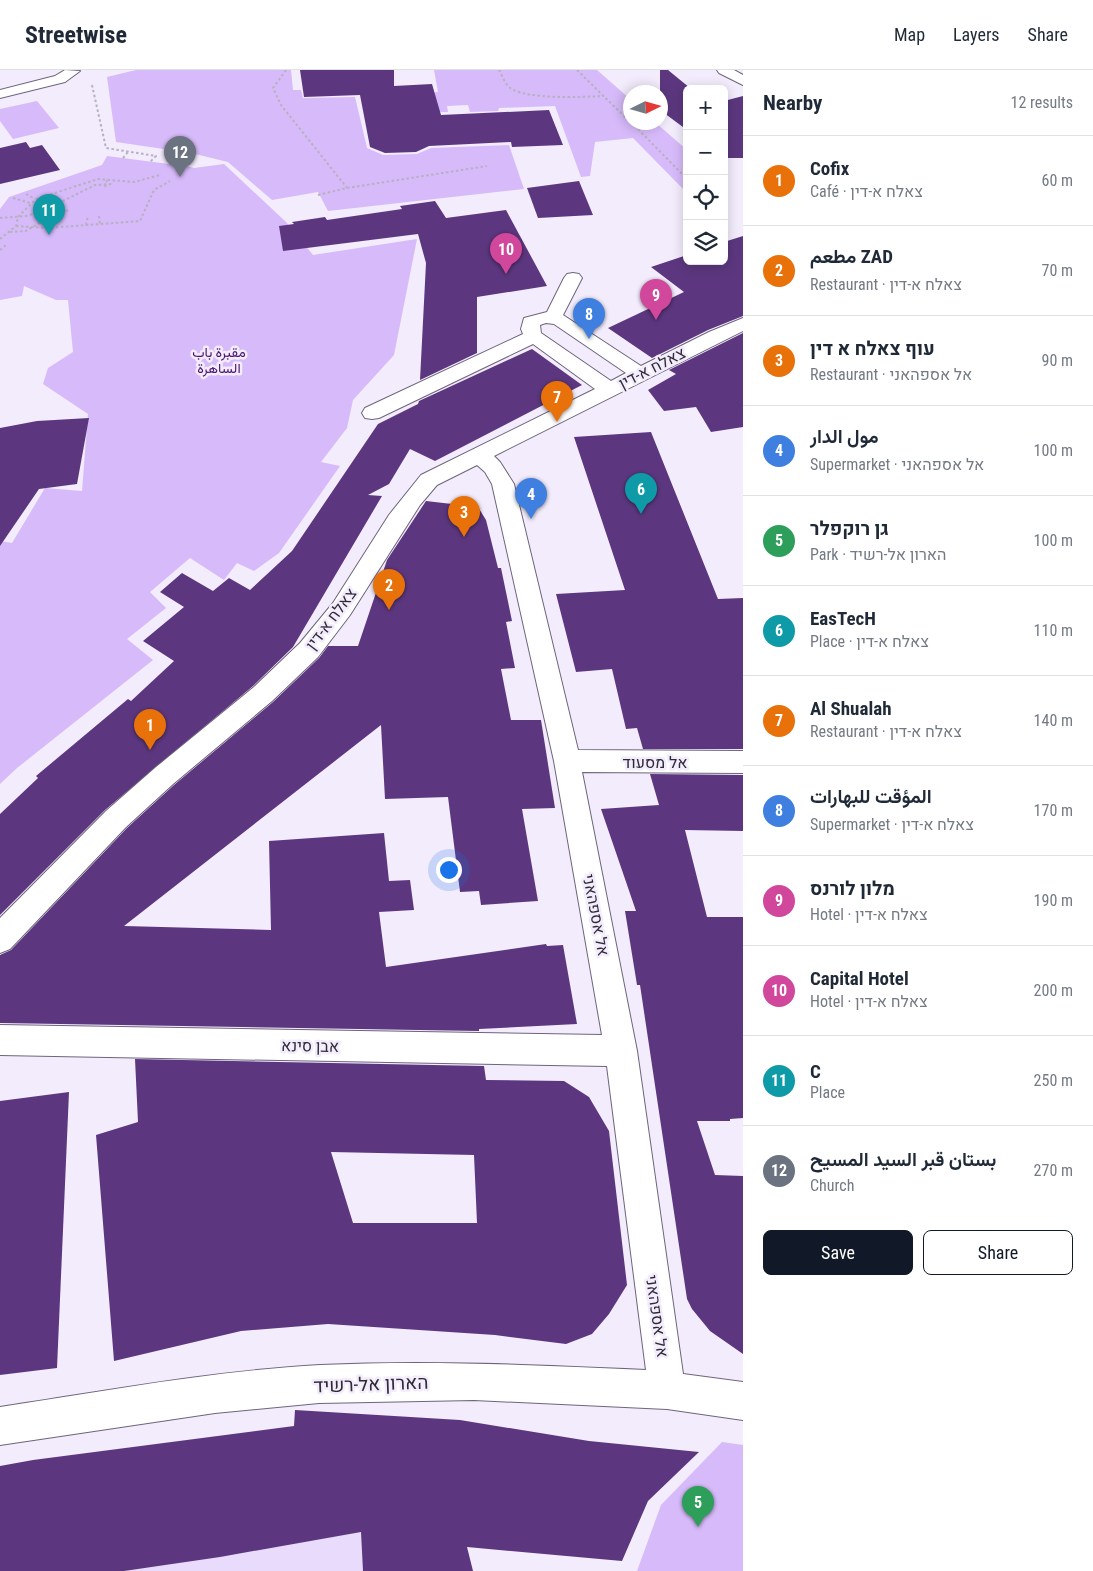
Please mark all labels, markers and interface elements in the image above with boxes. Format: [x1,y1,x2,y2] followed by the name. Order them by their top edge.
[25,21,127,49] text: Streetwise
[894,24,925,45] text: Map
[953,24,1000,45] text: Layers
[1028,24,1068,45] text: Share
[623,85,668,130] north arrow
[683,85,728,265] map controls
[683,85,728,130] button: +
[763,91,822,115] text: Nearby
[1011,93,1073,112] text: 12 results
[683,130,728,175] button: −
[164,136,196,177] pin: 12
[810,157,849,180] text: Cofix
[775,171,783,190] text: 1
[1041,171,1073,190] text: 60 m
[683,175,728,220] button: locate
[810,182,923,201] text: Café · צאלח א-דין
[33,194,65,235] pin: 11
[683,220,728,265] button: layers
[490,233,522,274] pin: 10
[810,245,893,268] text: مطعم ZAD
[775,261,783,280] text: 2
[1041,261,1073,280] text: 70 m
[810,275,962,294] text: Restaurant · צאלח א-דין
[640,279,672,320] pin: 9
[573,298,605,339] pin: 8
[810,337,935,360] text: עוף צאלח א דין
[615,343,689,393] street label: צאלח א-דין
[192,344,246,377] park label: مقبرة باب الساهرة
[775,351,783,370] text: 3
[1041,351,1073,370] text: 90 m
[810,365,972,384] text: Restaurant · אל אספהאני
[541,381,573,422] pin: 7
[810,425,879,448] text: مول الدار
[775,441,783,460] text: 4
[1034,441,1073,460] text: 100 m
[810,455,984,474] text: Supermarket · אל אספהאני
[625,473,657,514] pin: 6
[515,478,547,519] pin: 4
[448,496,480,537] pin: 3
[810,517,889,540] text: גן רוקפלר
[775,531,783,550] text: 5
[1034,531,1073,550] text: 100 m
[810,545,946,564] text: Park · הארון אל-רשיד
[373,569,405,610] pin: 2
[302,584,361,654] street label: צאלח א-דין
[810,607,876,630] text: EasTecH
[775,621,783,640] text: 6
[1034,621,1073,640] text: 110 m
[810,632,929,651] text: Place · צאלח א-דין
[810,697,892,720] text: Al Shualah
[134,709,166,750] pin: 1
[775,711,783,730] text: 7
[1034,711,1073,730] text: 140 m
[810,722,962,741] text: Restaurant · צאלח א-דין
[623,753,687,772] street label: אל מסעוד
[810,785,932,808] text: المؤقت للبهارات
[775,801,783,820] text: 8
[1034,801,1073,820] text: 170 m
[810,815,974,834] text: Supermarket · צאלח א-דין
[436,857,462,883] your location
[579,872,613,958] street label: אל אספהאני
[810,877,895,900] text: מלון לורנס
[775,891,783,910] text: 9
[1034,891,1073,910] text: 190 m
[810,905,928,924] text: Hotel · צאלח א-דין
[810,967,909,990] text: Capital Hotel
[771,981,787,1000] text: 10
[1034,981,1073,1000] text: 200 m
[810,992,928,1011] text: Hotel · צאלח א-דין
[281,1036,339,1056] street label: אבן סינא
[810,1060,821,1083] text: C
[771,1071,787,1090] text: 11
[1034,1071,1073,1090] text: 250 m
[810,1083,845,1102] text: Place
[810,1148,996,1171] text: بستان قبر السيد المسيح
[771,1161,787,1180] text: 12
[1034,1161,1073,1180] text: 270 m
[810,1176,854,1195] text: Church
[763,1230,913,1275] button: Save
[923,1230,1073,1275] button: Share
[642,1274,672,1358] street label: אל אספהאני
[313,1371,429,1397] street label: הארון אל-רשיד
[682,1486,714,1527] pin: 5

